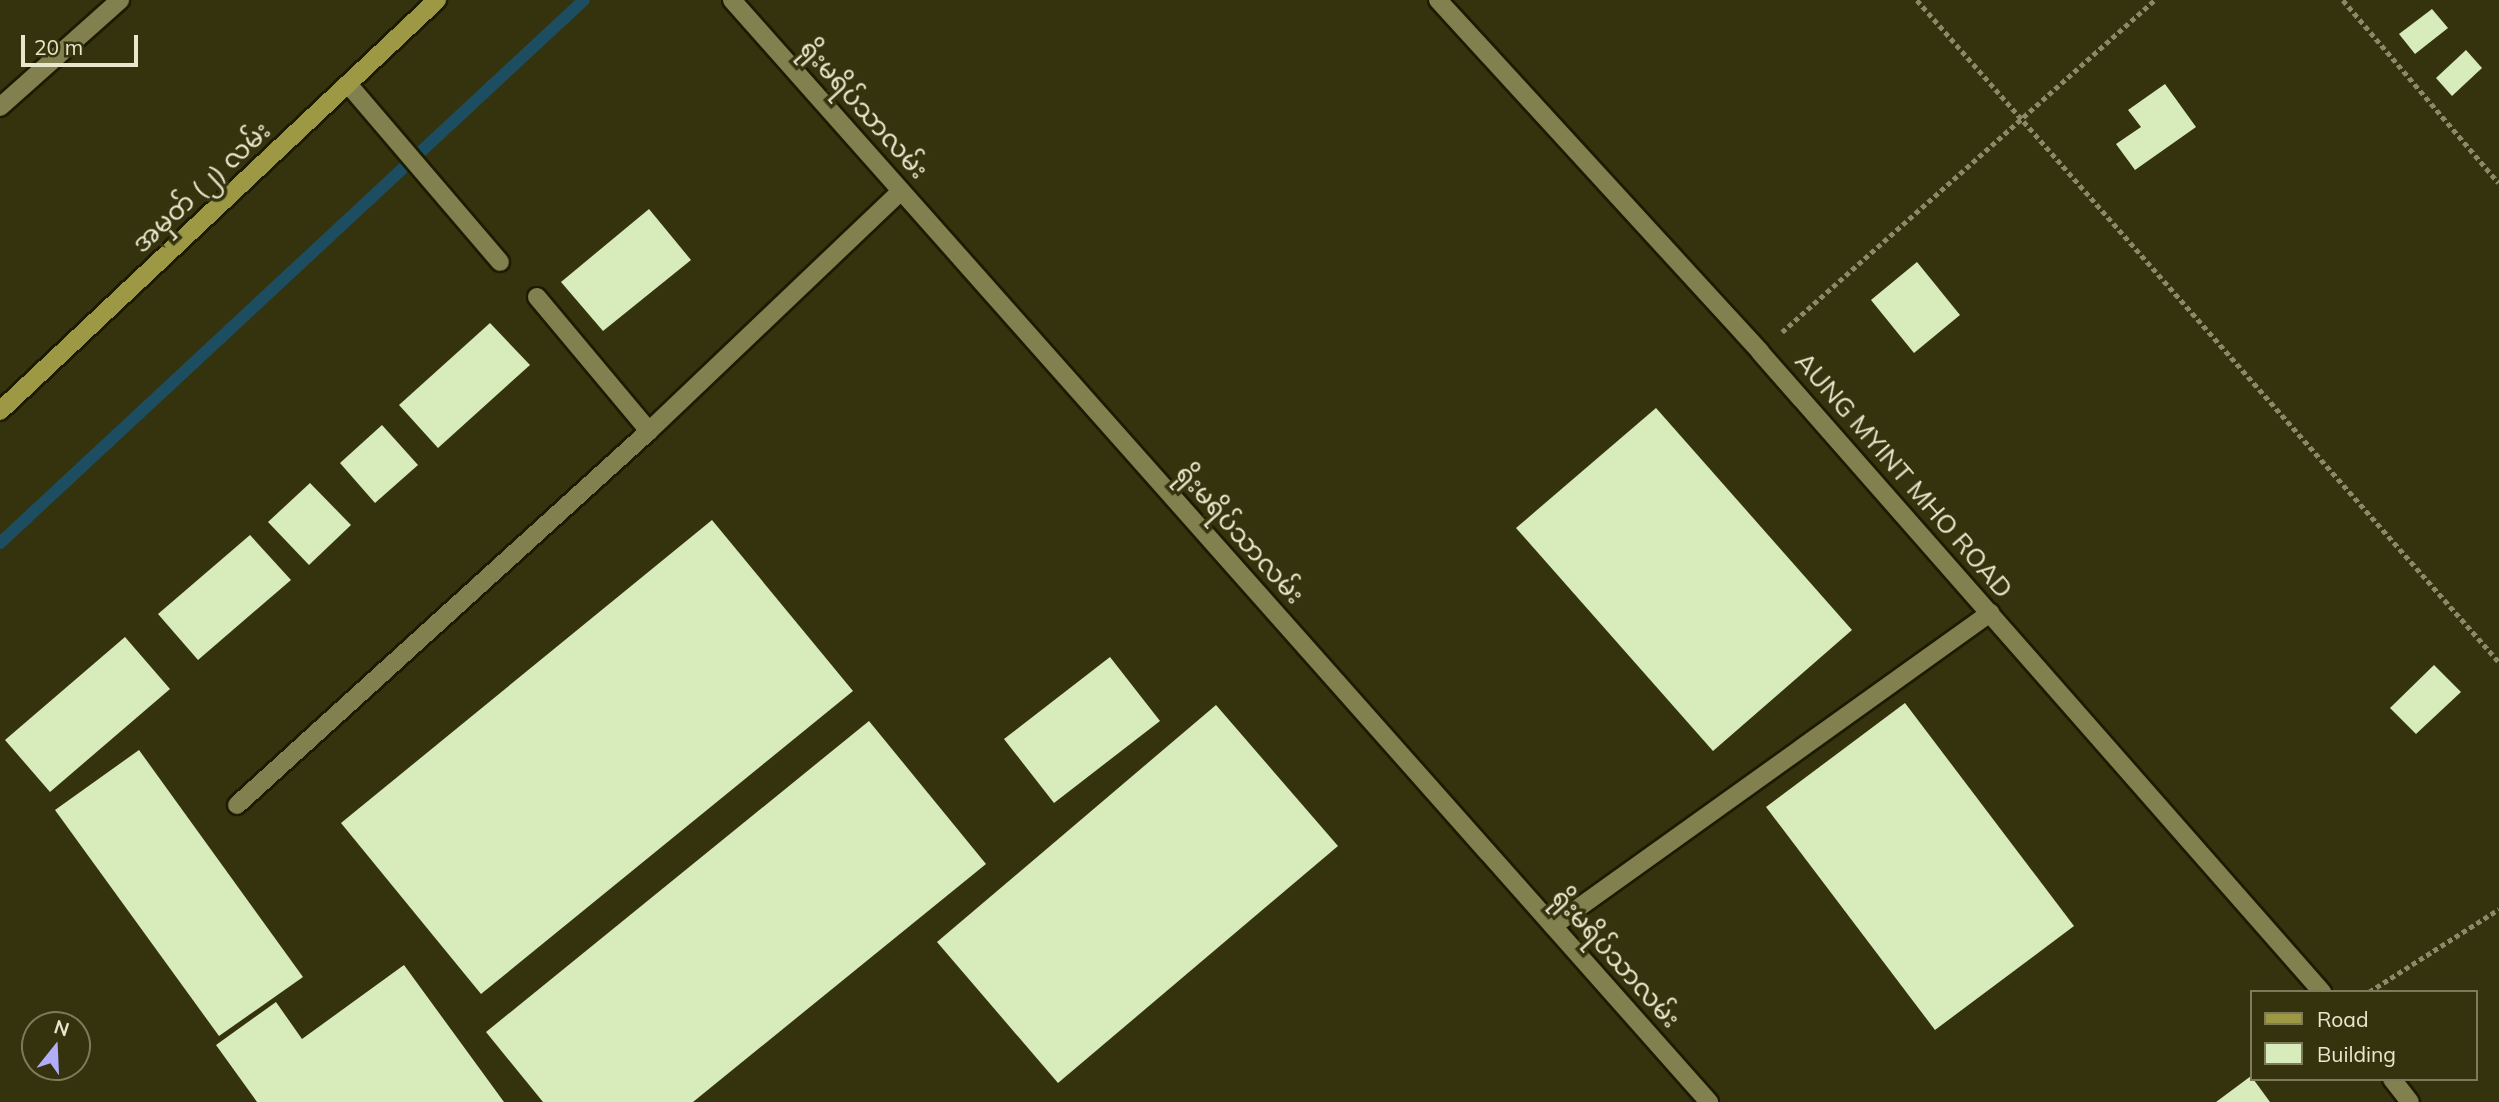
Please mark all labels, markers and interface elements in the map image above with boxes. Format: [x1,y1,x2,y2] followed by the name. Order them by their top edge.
[24,21,142,65] scale bar
[793,33,935,185] street label: ရိုးမရိပ်သာလမ်း
[34,34,83,60] text: 20 m
[125,115,277,259] street label: အမှတ် (၂) လမ်း
[1789,346,2019,604] street label: AUNG MYINT MHO ROAD
[1169,458,1311,610] street label: ရိုးမရိပ်သာလမ်း
[1545,882,1687,1034] street label: ရိုးမရိပ်သာလမ်း
[2250,990,2478,1081] legend
[2317,1006,2368,1032] text: Road
[21,1011,91,1081] north arrow
[51,1014,72,1042] text: N
[2317,1041,2396,1067] text: Building

